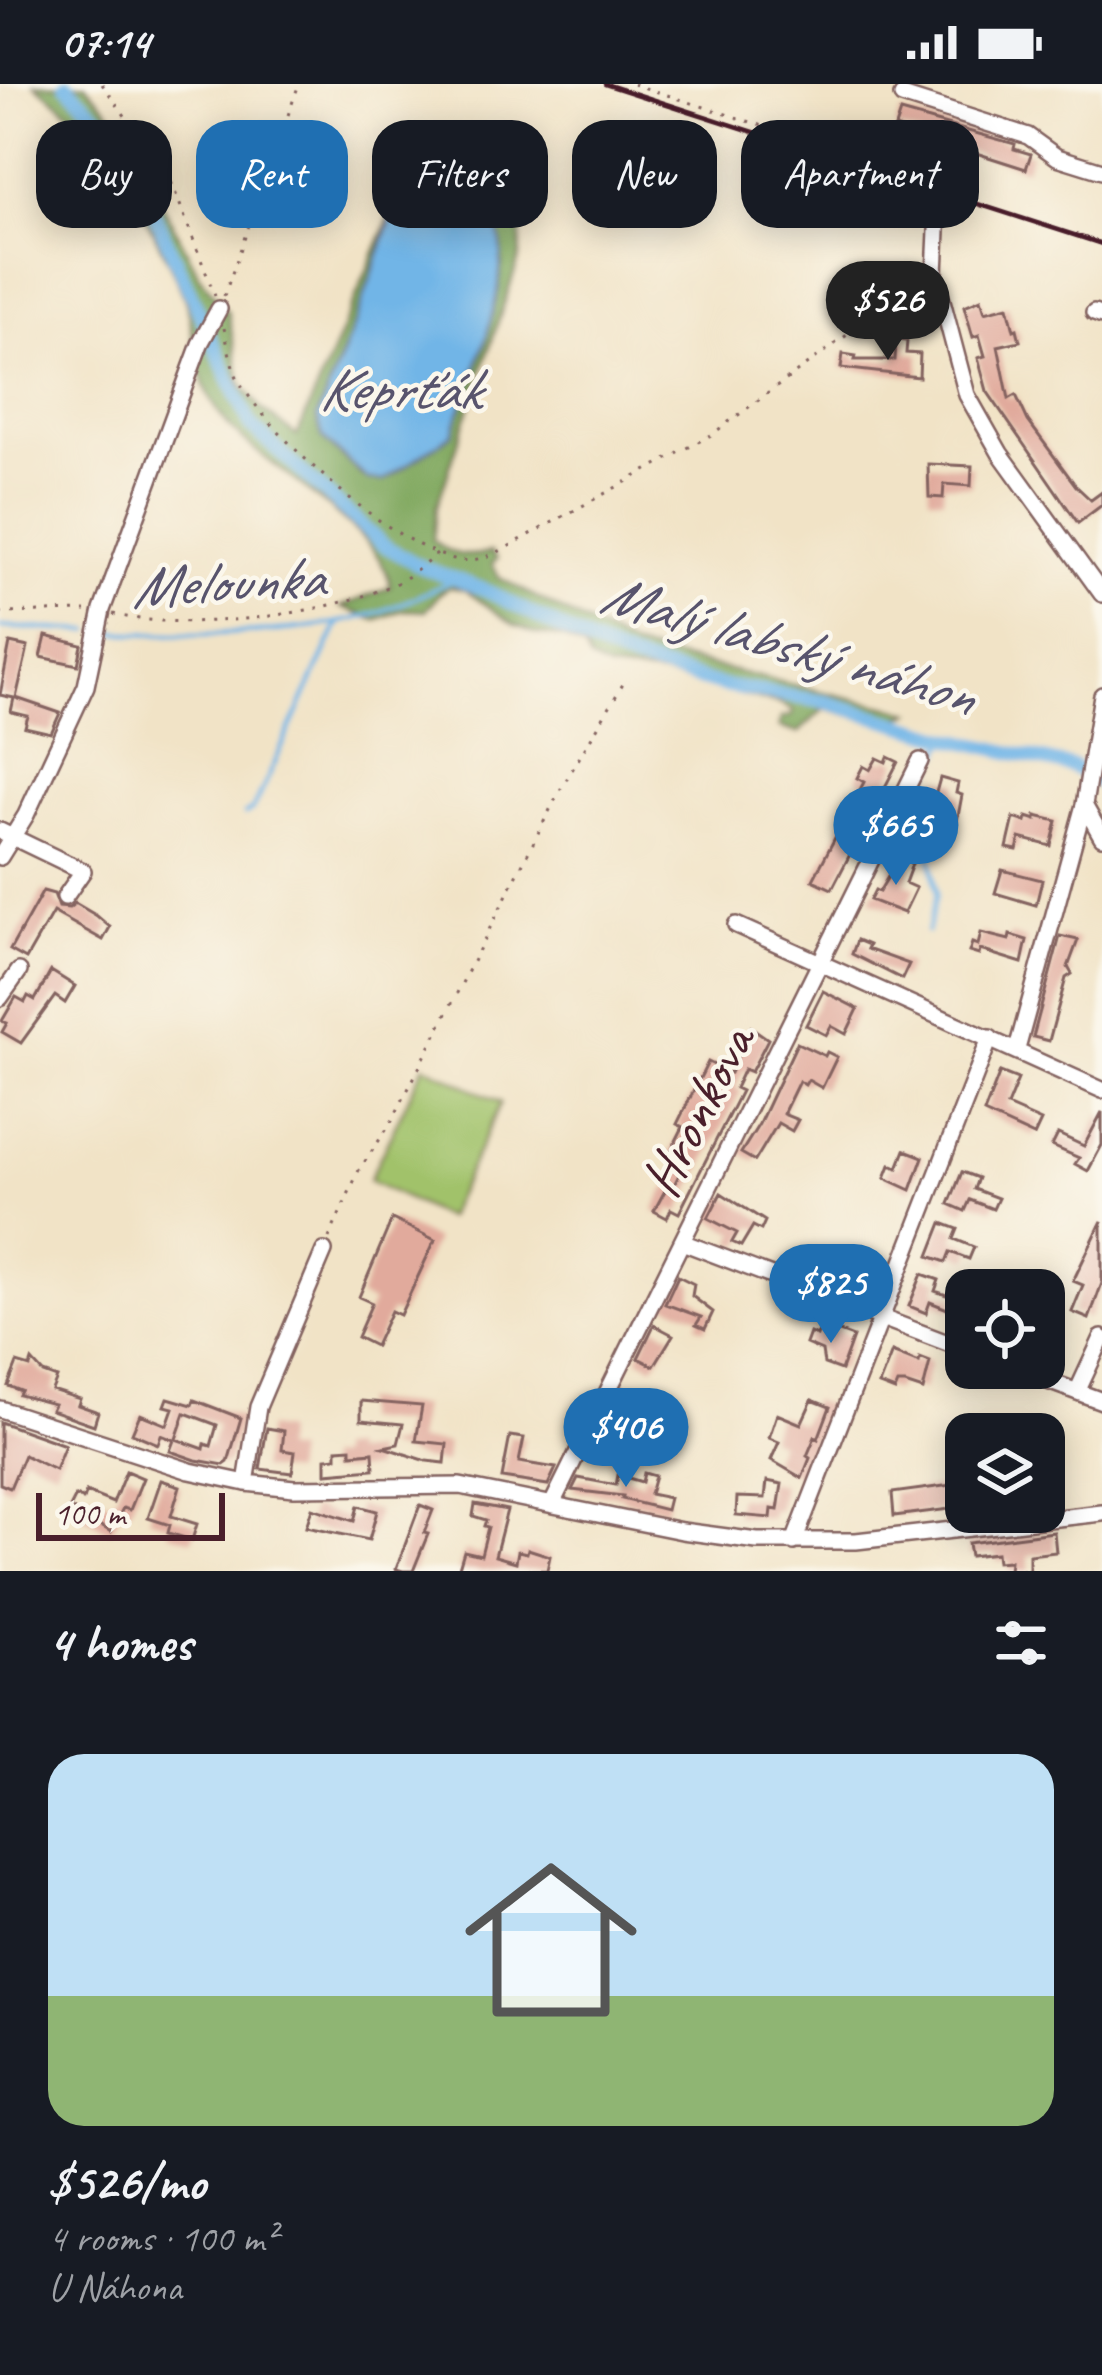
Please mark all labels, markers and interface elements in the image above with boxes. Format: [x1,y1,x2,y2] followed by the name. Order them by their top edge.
[60,14,150,71] text: 07:14
[36,120,172,228] chip: Buy
[196,120,348,228] chip: Rent
[372,120,548,228] chip: Filters
[572,120,717,228] chip: New
[741,120,979,228] chip: Apartment
[817,261,959,363] pin: $526
[853,275,923,324] text: $526
[319,351,489,427] water label: Keprťák
[129,539,331,625] water label: Melounka
[593,555,988,735] water label: Malý labský náhon
[825,786,967,888] pin: $665
[860,800,932,849] text: $665
[624,1010,772,1208] street label: Hronkova
[760,1244,902,1346] pin: $825
[796,1258,866,1307] text: $825
[945,1269,1065,1533] map controls
[945,1269,1065,1389] button: locate
[555,1388,697,1490] pin: $406
[590,1402,662,1451] text: $406
[945,1413,1065,1533] button: layers
[36,1487,225,1540] scale bar
[54,1493,125,1535] text: 100 m
[988,1610,1054,1676] icon: filters
[48,1611,192,1675] text: 4 homes
[443,1832,659,2048] icon: home
[48,2150,205,2214] text: $526/mo
[48,2214,276,2263] text: 4 rooms · 100 m²
[48,2263,182,2312] text: U Náhona

